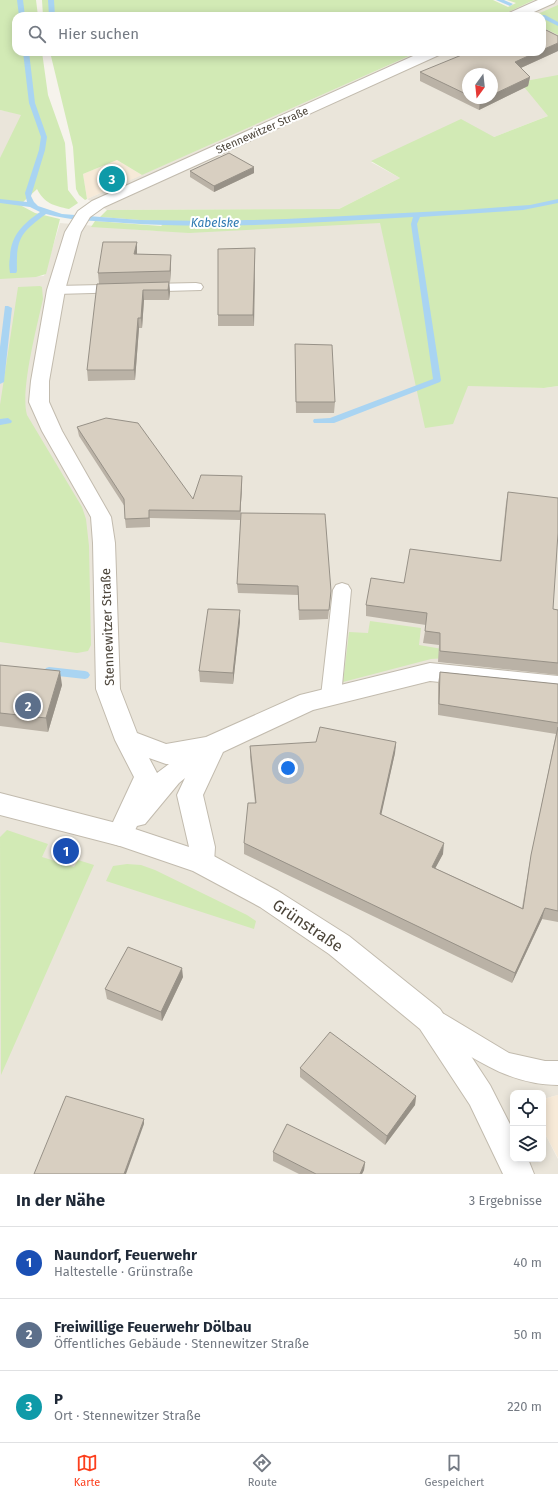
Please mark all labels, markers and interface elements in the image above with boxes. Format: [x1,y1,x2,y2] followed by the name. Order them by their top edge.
[12,12,546,56] search box
[26,23,48,45] icon: search
[58,25,139,43] text: Hier suchen
[462,68,498,104] north arrow
[214,104,310,157] street label: Stennewitzer Straße
[99,164,125,194] pin: 3
[191,216,239,230] water label: Kabelske
[98,568,117,686] street label: Stennewitzer Straße
[15,691,41,721] pin: 2
[278,758,298,778] your location
[53,836,79,866] pin: 1
[269,895,347,956] street label: Grünstraße
[510,1090,546,1162] map controls
[510,1090,546,1126] button: locate
[510,1126,546,1162] button: layers
[16,1190,105,1211] text: In der Nähe
[469,1193,542,1208] text: 3 Ergebnisse
[54,1246,197,1264] text: Naundorf, Feuerwehr
[26,1255,32,1270] text: 1
[513,1255,542,1270] text: 40 m
[54,1264,193,1279] text: Haltestelle · Grünstraße
[54,1318,252,1336] text: Freiwillige Feuerwehr Dölbau
[26,1327,32,1342] text: 2
[514,1327,542,1342] text: 50 m
[54,1336,309,1351] text: Öffentliches Gebäude · Stennewitzer Straße
[54,1390,63,1408] text: P
[26,1399,32,1414] text: 3
[507,1399,542,1414] text: 220 m
[54,1408,201,1423] text: Ort · Stennewitzer Straße
[74,1452,100,1489] tab: Karte
[248,1452,277,1489] tab: Route
[425,1452,484,1489] tab: Gespeichert

